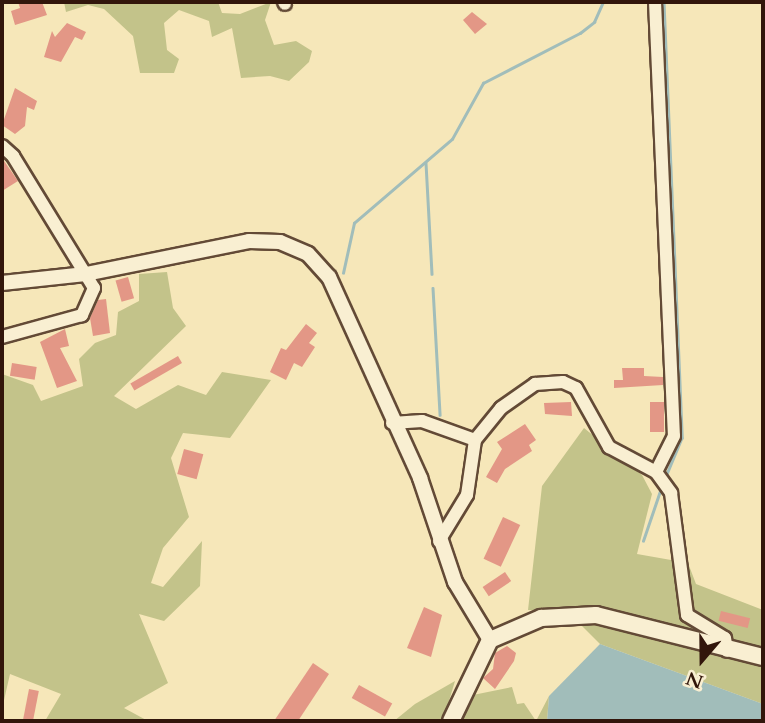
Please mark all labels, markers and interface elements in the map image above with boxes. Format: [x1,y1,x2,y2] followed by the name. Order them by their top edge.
[667,625,737,695] north arrow
[683,665,707,695] text: N

